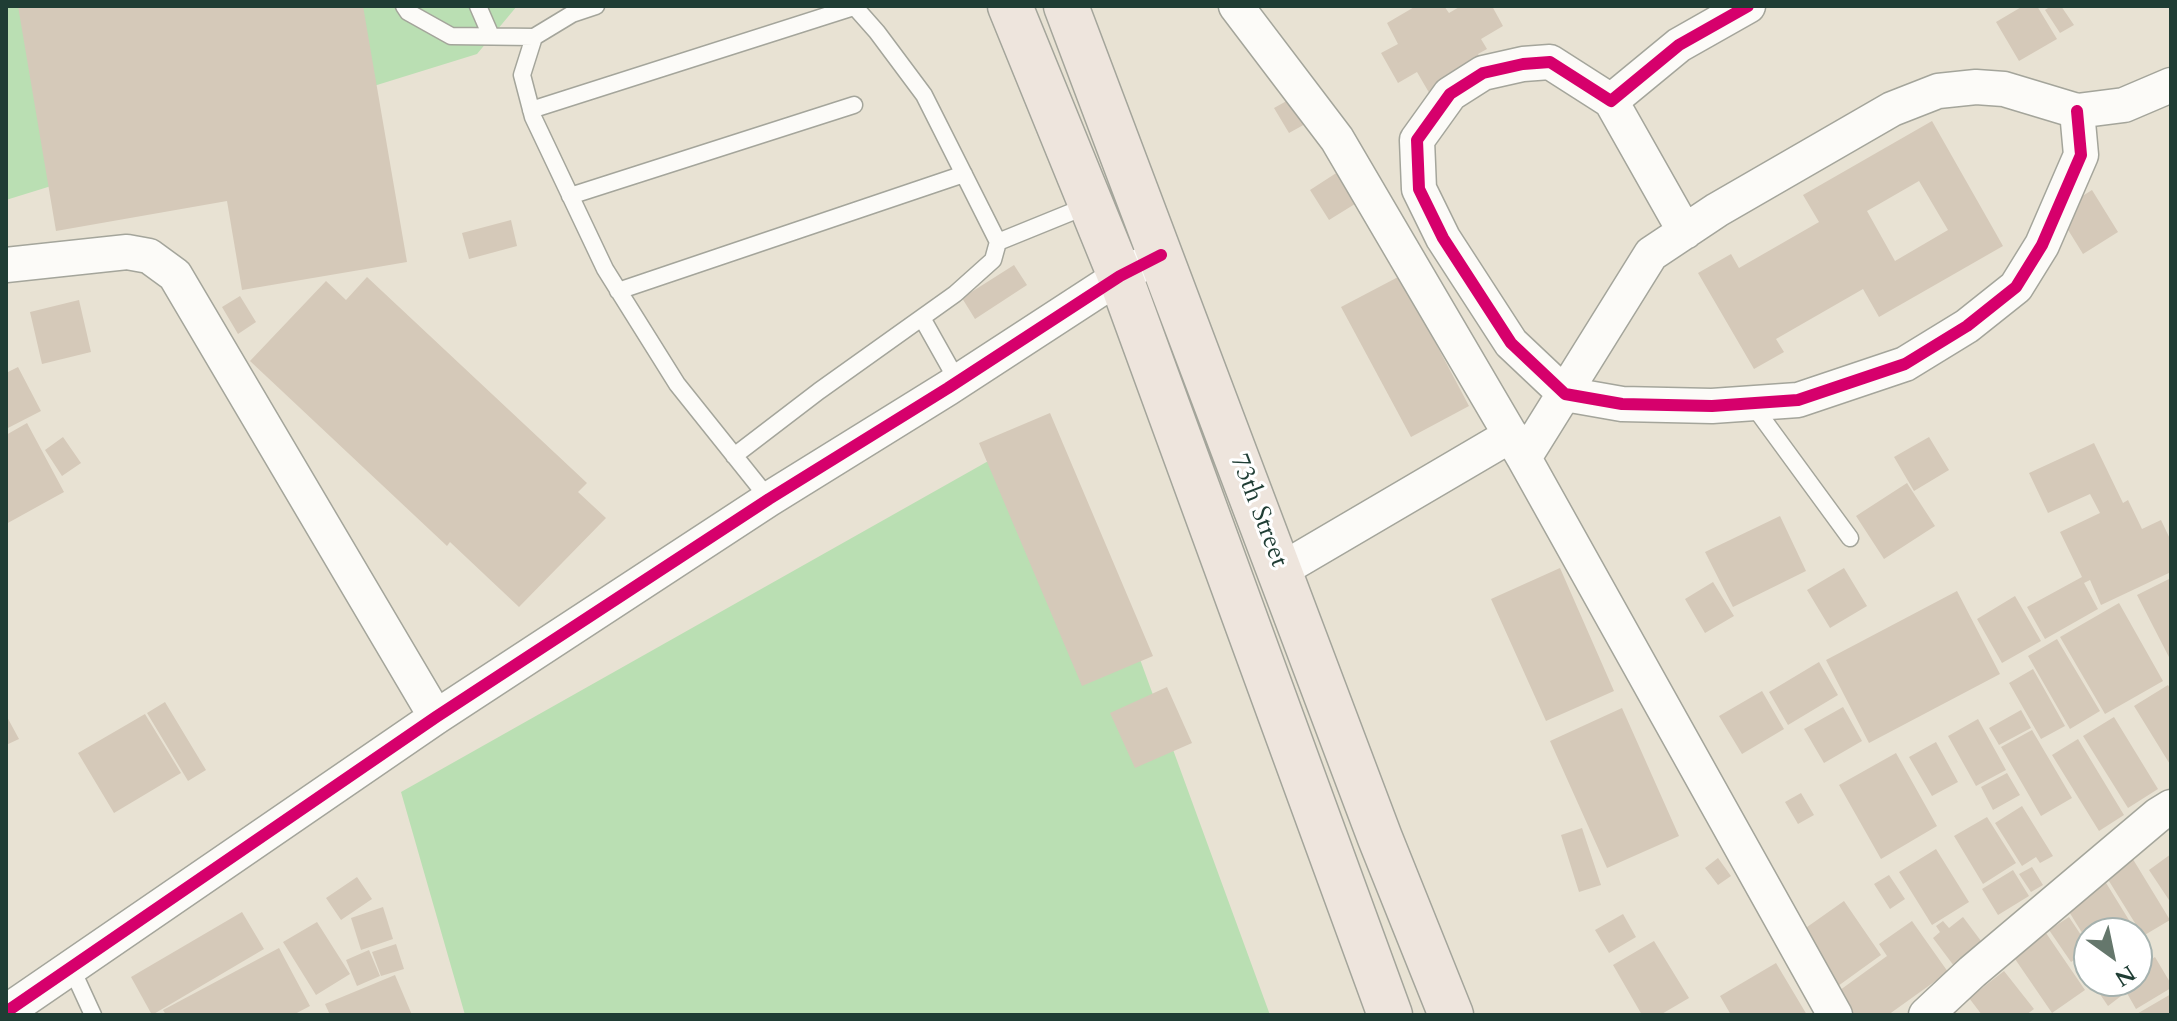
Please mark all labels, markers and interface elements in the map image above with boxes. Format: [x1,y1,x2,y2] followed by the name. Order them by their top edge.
[1222,450,1294,572] street label: 73th Street
[2073,917,2153,997] north arrow
[2109,958,2141,993] text: N

